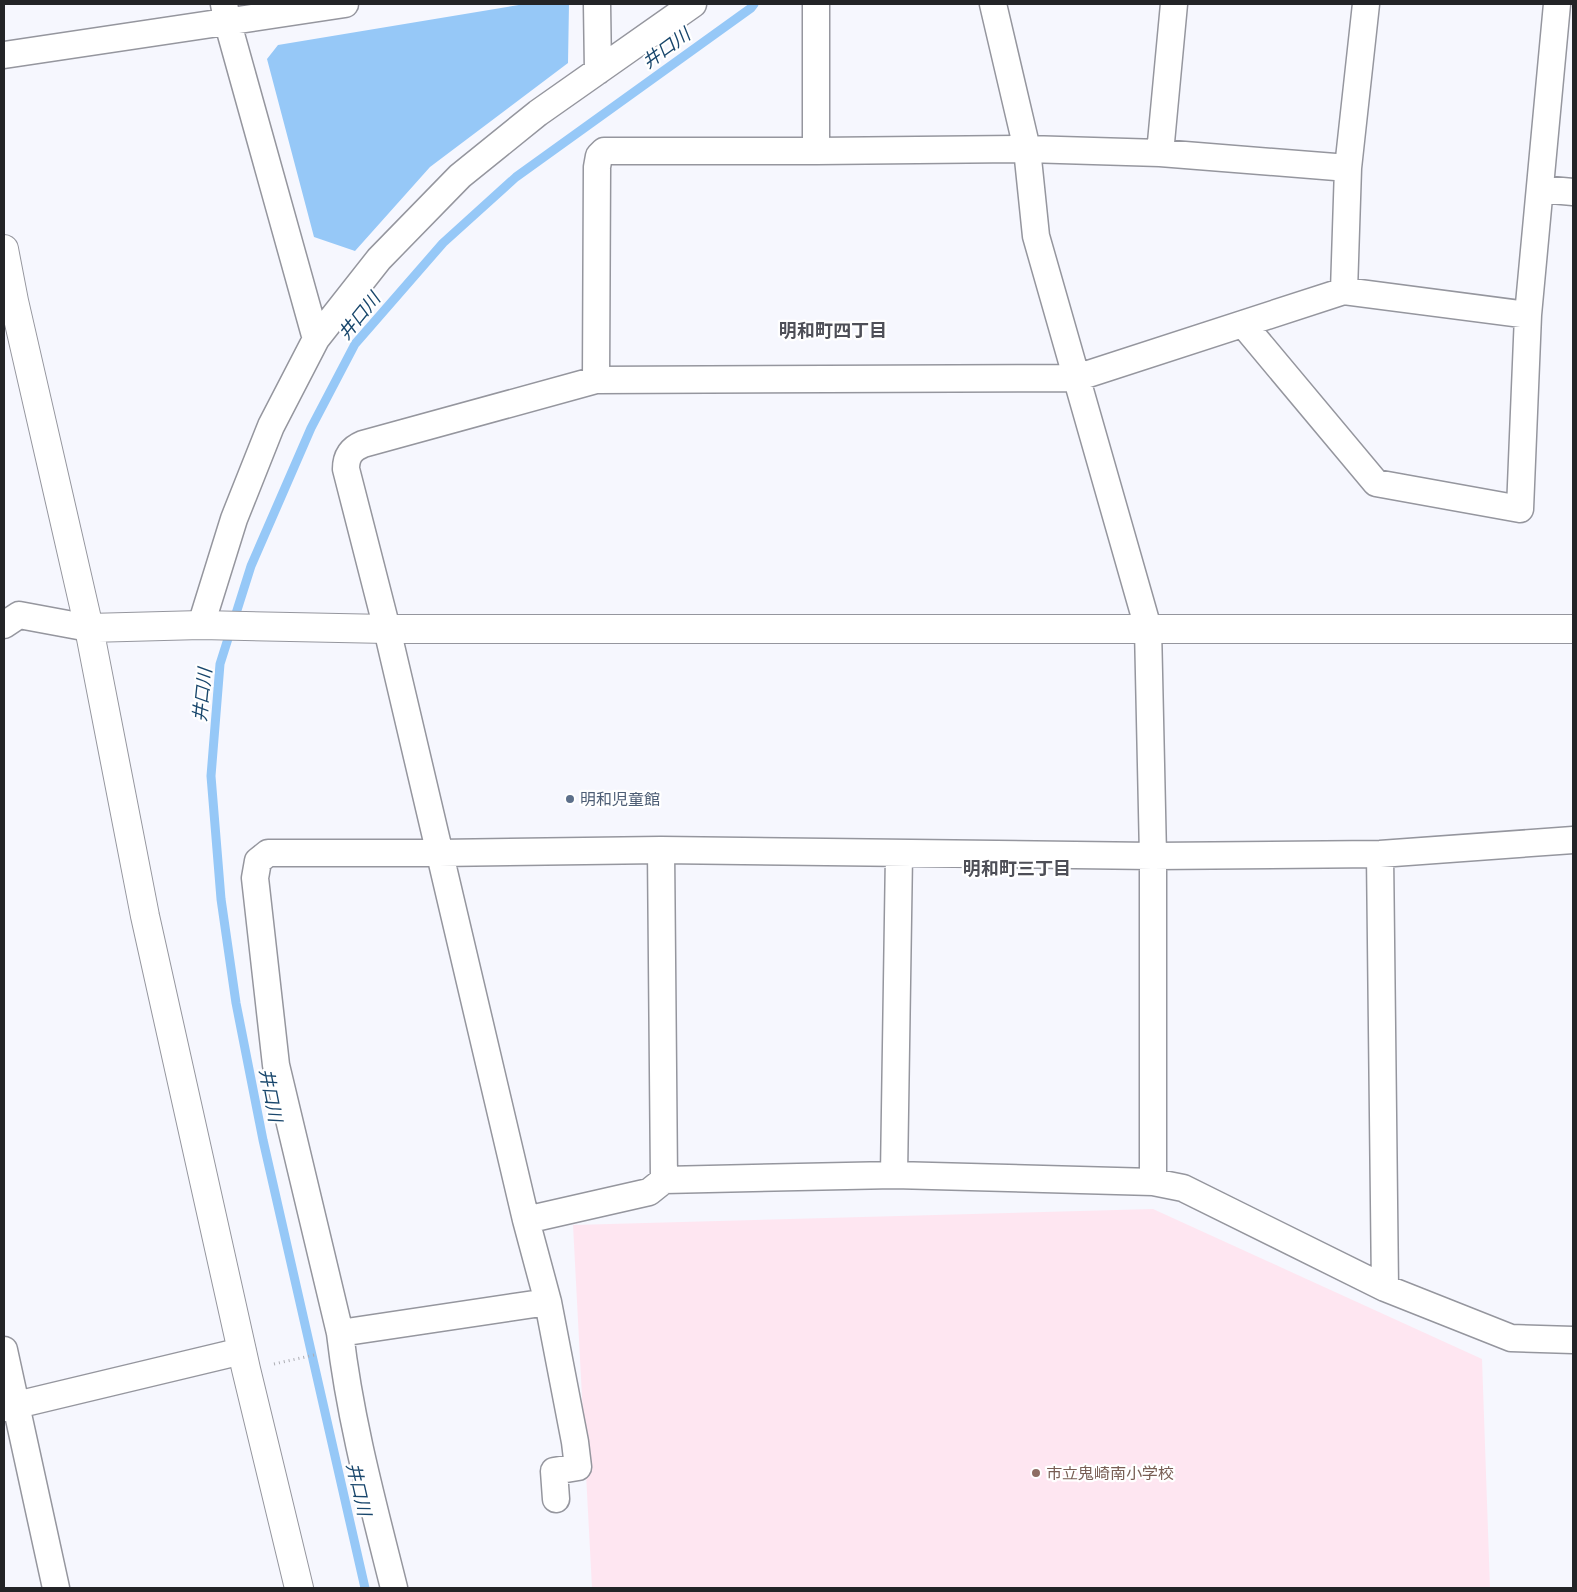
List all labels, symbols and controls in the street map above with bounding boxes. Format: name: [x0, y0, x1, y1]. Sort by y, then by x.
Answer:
water label: 井口川: [637, 22, 696, 73]
water label: 井口川: [333, 286, 386, 344]
district label: 明和町四丁目: [779, 319, 887, 342]
water label: 井口川: [188, 665, 216, 723]
place label: 明和児童館: [580, 789, 660, 809]
marker: 明和児童館: [564, 793, 576, 805]
district label: 明和町三丁目: [963, 857, 1071, 880]
water label: 井口川: [255, 1066, 288, 1126]
water label: 井口川: [342, 1460, 377, 1520]
place label: 市立鬼崎南小学校: [1046, 1463, 1174, 1483]
marker: 市立鬼崎南小学校: [1030, 1467, 1042, 1479]

